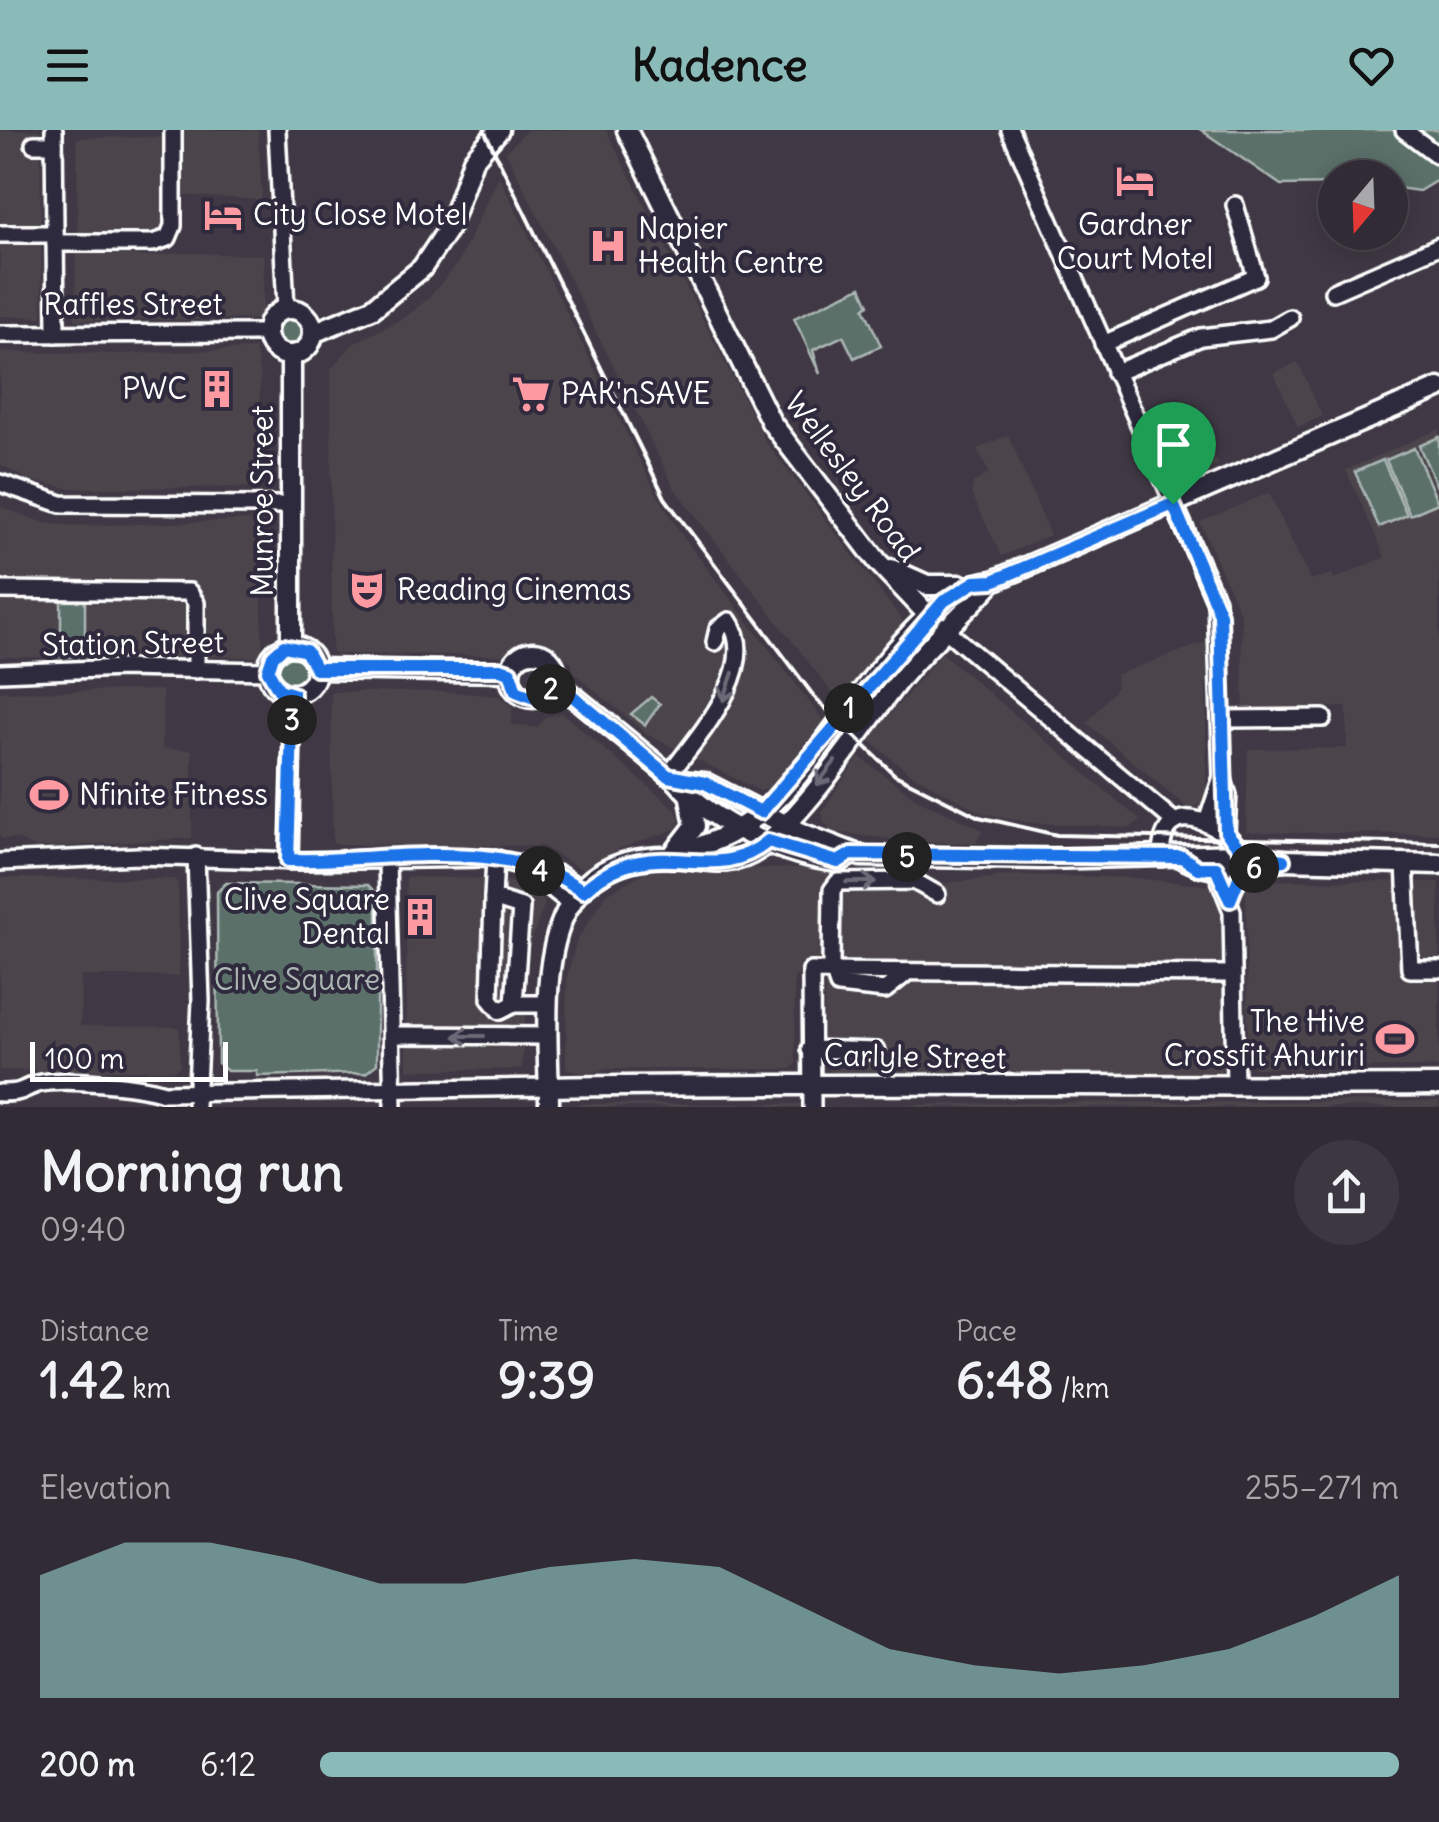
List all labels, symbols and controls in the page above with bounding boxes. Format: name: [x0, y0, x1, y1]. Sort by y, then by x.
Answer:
text: Kadence: [632, 37, 807, 93]
icon: menu: [40, 38, 95, 93]
icon: heart: [1344, 38, 1399, 93]
hotel icon: Gardner Court Motel: [1114, 160, 1156, 202]
north arrow: [1318, 160, 1408, 250]
map controls: [1318, 160, 1408, 250]
hotel icon: City Close Motel: [202, 194, 244, 236]
place label: City Close Motel: [253, 195, 467, 233]
place label: Gardner Court Motel: [1057, 205, 1213, 277]
place label: Napier Health Centre: [638, 209, 824, 281]
hospital icon: Napier Health Centre: [587, 225, 629, 267]
street label: Raffles Street: [43, 285, 223, 323]
building icon: PWC: [196, 368, 238, 410]
place label: PWC: [122, 369, 187, 407]
supermarket icon: PAK'nSAVE: [510, 373, 552, 415]
place label: PAK'nSAVE: [561, 374, 710, 412]
street label: Wellesley Road: [777, 384, 929, 569]
pin: [1131, 402, 1216, 505]
street label: Munroe Street: [243, 405, 281, 597]
icon: arrive: [1146, 417, 1201, 472]
theatre icon: Reading Cinemas: [346, 569, 388, 611]
place label: Reading Cinemas: [397, 570, 631, 608]
street label: Station Street: [42, 622, 224, 664]
pin: 2: [526, 664, 576, 714]
text: 2: [543, 671, 559, 707]
one-way arrow: [717, 671, 735, 703]
pin: 1: [824, 683, 874, 733]
text: 1: [843, 690, 855, 726]
pin: 3: [267, 695, 317, 745]
text: 3: [284, 702, 300, 738]
one-way arrow: [816, 759, 837, 786]
sports icon: Nfinite Fitness: [28, 774, 70, 816]
place label: Nfinite Fitness: [79, 775, 268, 813]
pin: 5: [882, 832, 932, 882]
text: 5: [899, 839, 915, 875]
pin: 6: [1229, 843, 1279, 893]
pin: 4: [515, 846, 565, 896]
text: 6: [1246, 850, 1262, 886]
text: 4: [532, 853, 548, 889]
one-way arrow: [844, 872, 877, 892]
place label: Clive Square Dental: [224, 880, 390, 952]
building icon: Clive Square Dental: [399, 896, 441, 938]
park label: Clive Square: [214, 960, 380, 998]
place label: The Hive Crossfit Ahuriri: [1164, 1002, 1365, 1074]
sports icon: The Hive Crossfit Ahuriri: [1374, 1018, 1416, 1060]
one-way arrow: [454, 1026, 486, 1046]
street label: Carlyle Street: [823, 1035, 1007, 1077]
scale bar: [30, 1037, 228, 1081]
text: 100 m: [45, 1041, 124, 1077]
text: Morning run: [40, 1137, 344, 1206]
button: share: [1294, 1140, 1399, 1245]
text: 09:40: [40, 1209, 126, 1250]
text: Distance: [40, 1313, 149, 1349]
text: Time: [498, 1313, 559, 1349]
text: Pace: [956, 1313, 1017, 1349]
text: 1.42: [40, 1349, 126, 1412]
text: 9:39: [498, 1349, 595, 1412]
text: 6:48: [956, 1349, 1054, 1412]
text: km: [126, 1370, 171, 1406]
text: /km: [1054, 1370, 1110, 1406]
text: Elevation: [40, 1467, 171, 1508]
text: 255–271 m: [1245, 1467, 1399, 1508]
text: 200 m: [40, 1744, 135, 1785]
text: 6:12: [200, 1744, 256, 1785]

